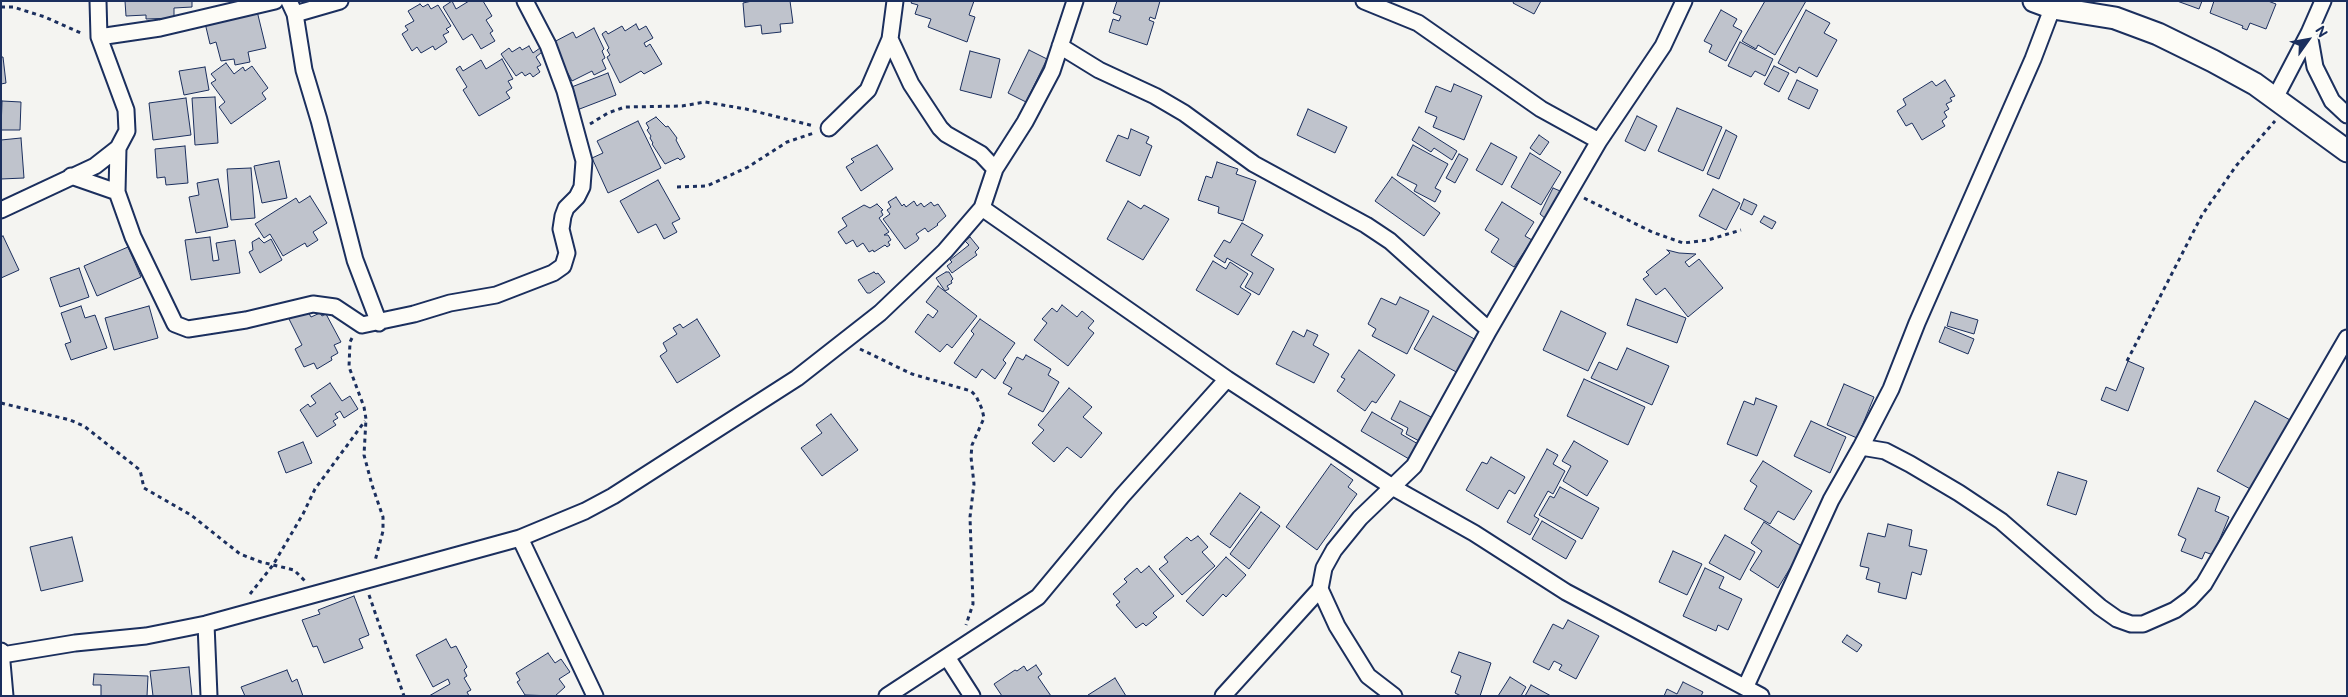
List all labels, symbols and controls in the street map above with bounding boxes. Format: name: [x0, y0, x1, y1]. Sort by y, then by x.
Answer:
north arrow: [2283, 15, 2333, 65]
text: N: [2311, 23, 2331, 41]

